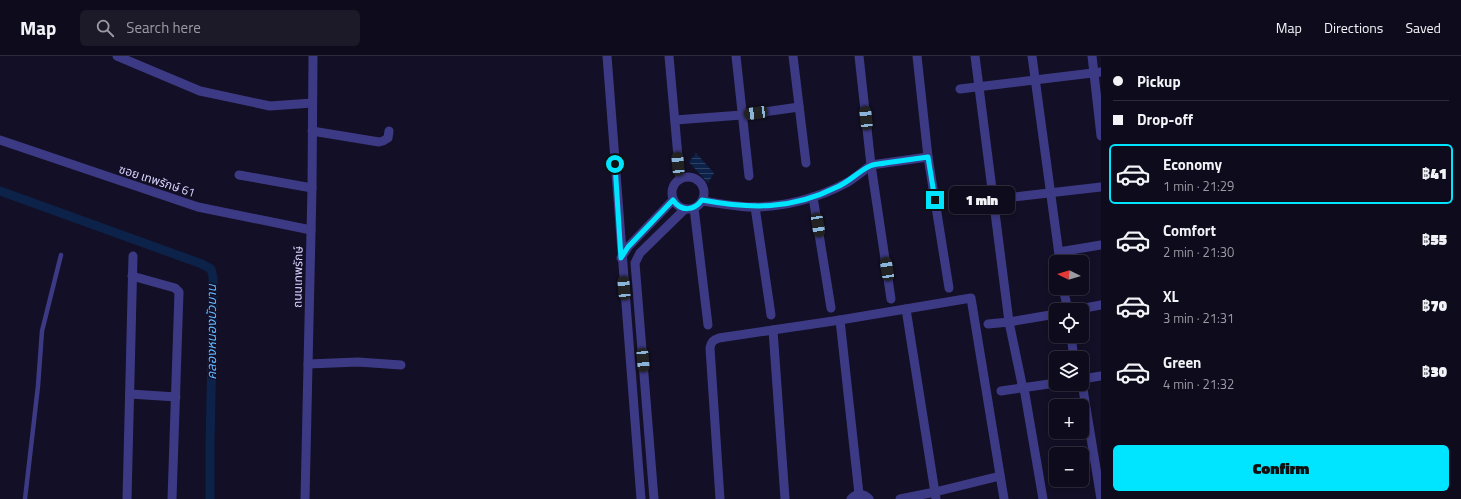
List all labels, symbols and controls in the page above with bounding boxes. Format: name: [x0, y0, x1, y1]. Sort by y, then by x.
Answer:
search box: [80, 10, 360, 46]
text: Map: [20, 13, 56, 42]
text: Search here: [126, 16, 201, 39]
icon: search: [94, 17, 116, 39]
text: Map: [1276, 17, 1302, 38]
text: Directions: [1324, 17, 1383, 38]
text: Saved: [1405, 17, 1441, 38]
text: Pickup: [1137, 70, 1181, 93]
car: [743, 105, 769, 121]
car: [859, 105, 873, 131]
text: Drop-off: [1137, 108, 1193, 131]
car: [671, 152, 685, 176]
text: Economy: [1163, 153, 1222, 176]
route start: [606, 155, 624, 173]
icon: car: [1115, 156, 1151, 192]
street label: ซอย เทพรักษ์ 61: [116, 159, 198, 202]
text: ฿41: [1422, 162, 1447, 185]
text: 1 min · 21:29: [1163, 176, 1234, 196]
callout: 1 min: [949, 186, 1015, 214]
text: 1 min: [966, 190, 998, 210]
route end: [926, 191, 944, 209]
car: [810, 212, 826, 238]
text: Comfort: [1163, 219, 1216, 242]
icon: car: [1115, 222, 1151, 258]
text: ฿55: [1422, 228, 1447, 251]
text: 2 min · 21:30: [1163, 242, 1234, 262]
street label: ถนนเทพรักษ์: [287, 246, 308, 308]
north arrow: [1049, 255, 1089, 295]
map controls: [1049, 255, 1089, 487]
car: [879, 256, 895, 282]
car: [617, 276, 631, 300]
water label: คลองหนองบัวบาน: [201, 283, 221, 380]
text: XL: [1163, 285, 1179, 308]
icon: car: [1115, 288, 1151, 324]
text: ฿70: [1422, 294, 1447, 317]
button: locate: [1049, 303, 1089, 343]
text: 3 min · 21:31: [1163, 308, 1234, 328]
car: [636, 348, 650, 372]
button: layers: [1049, 351, 1089, 391]
text: Green: [1163, 351, 1201, 374]
icon: car: [1115, 354, 1151, 390]
text: ฿30: [1422, 360, 1447, 383]
text: 4 min · 21:32: [1163, 374, 1234, 394]
button: +: [1049, 399, 1089, 439]
button: Confirm: [1113, 445, 1449, 491]
button: −: [1049, 447, 1089, 487]

